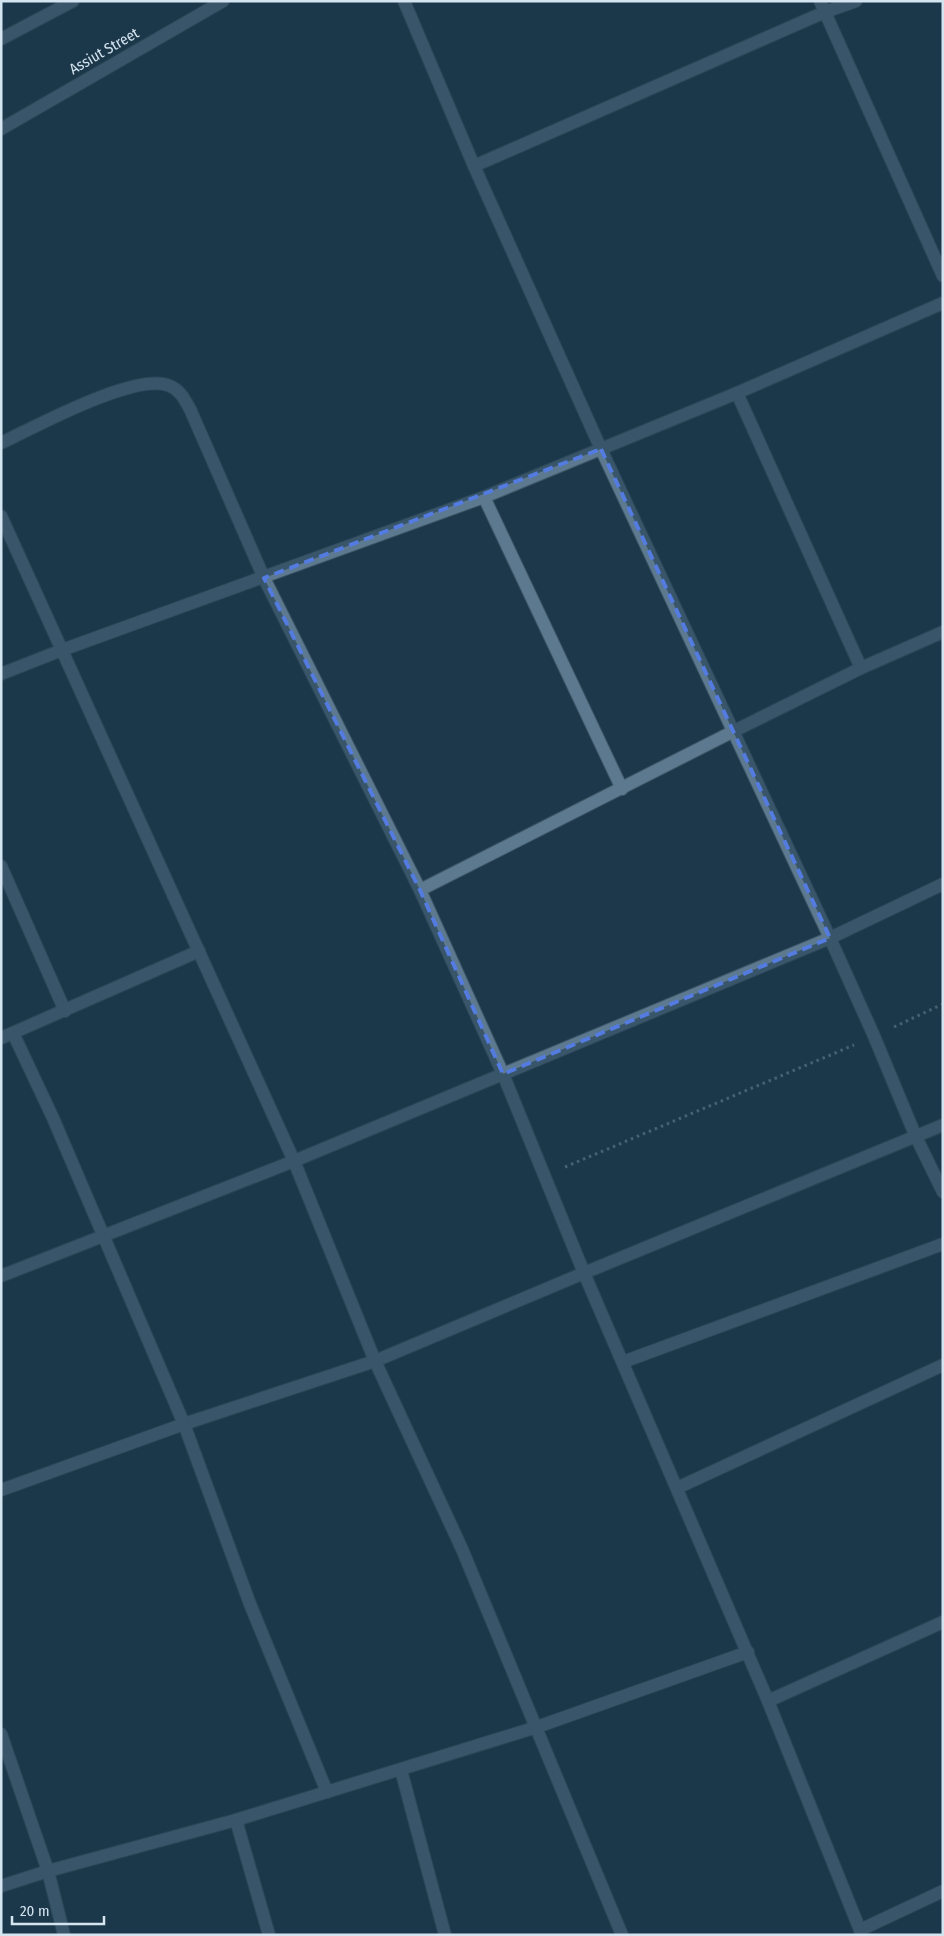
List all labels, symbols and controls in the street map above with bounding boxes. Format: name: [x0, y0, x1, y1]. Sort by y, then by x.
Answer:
street label: Assiut Street: [66, 24, 142, 78]
scale bar: [12, 1894, 105, 1926]
text: 20 m: [20, 1902, 50, 1920]

